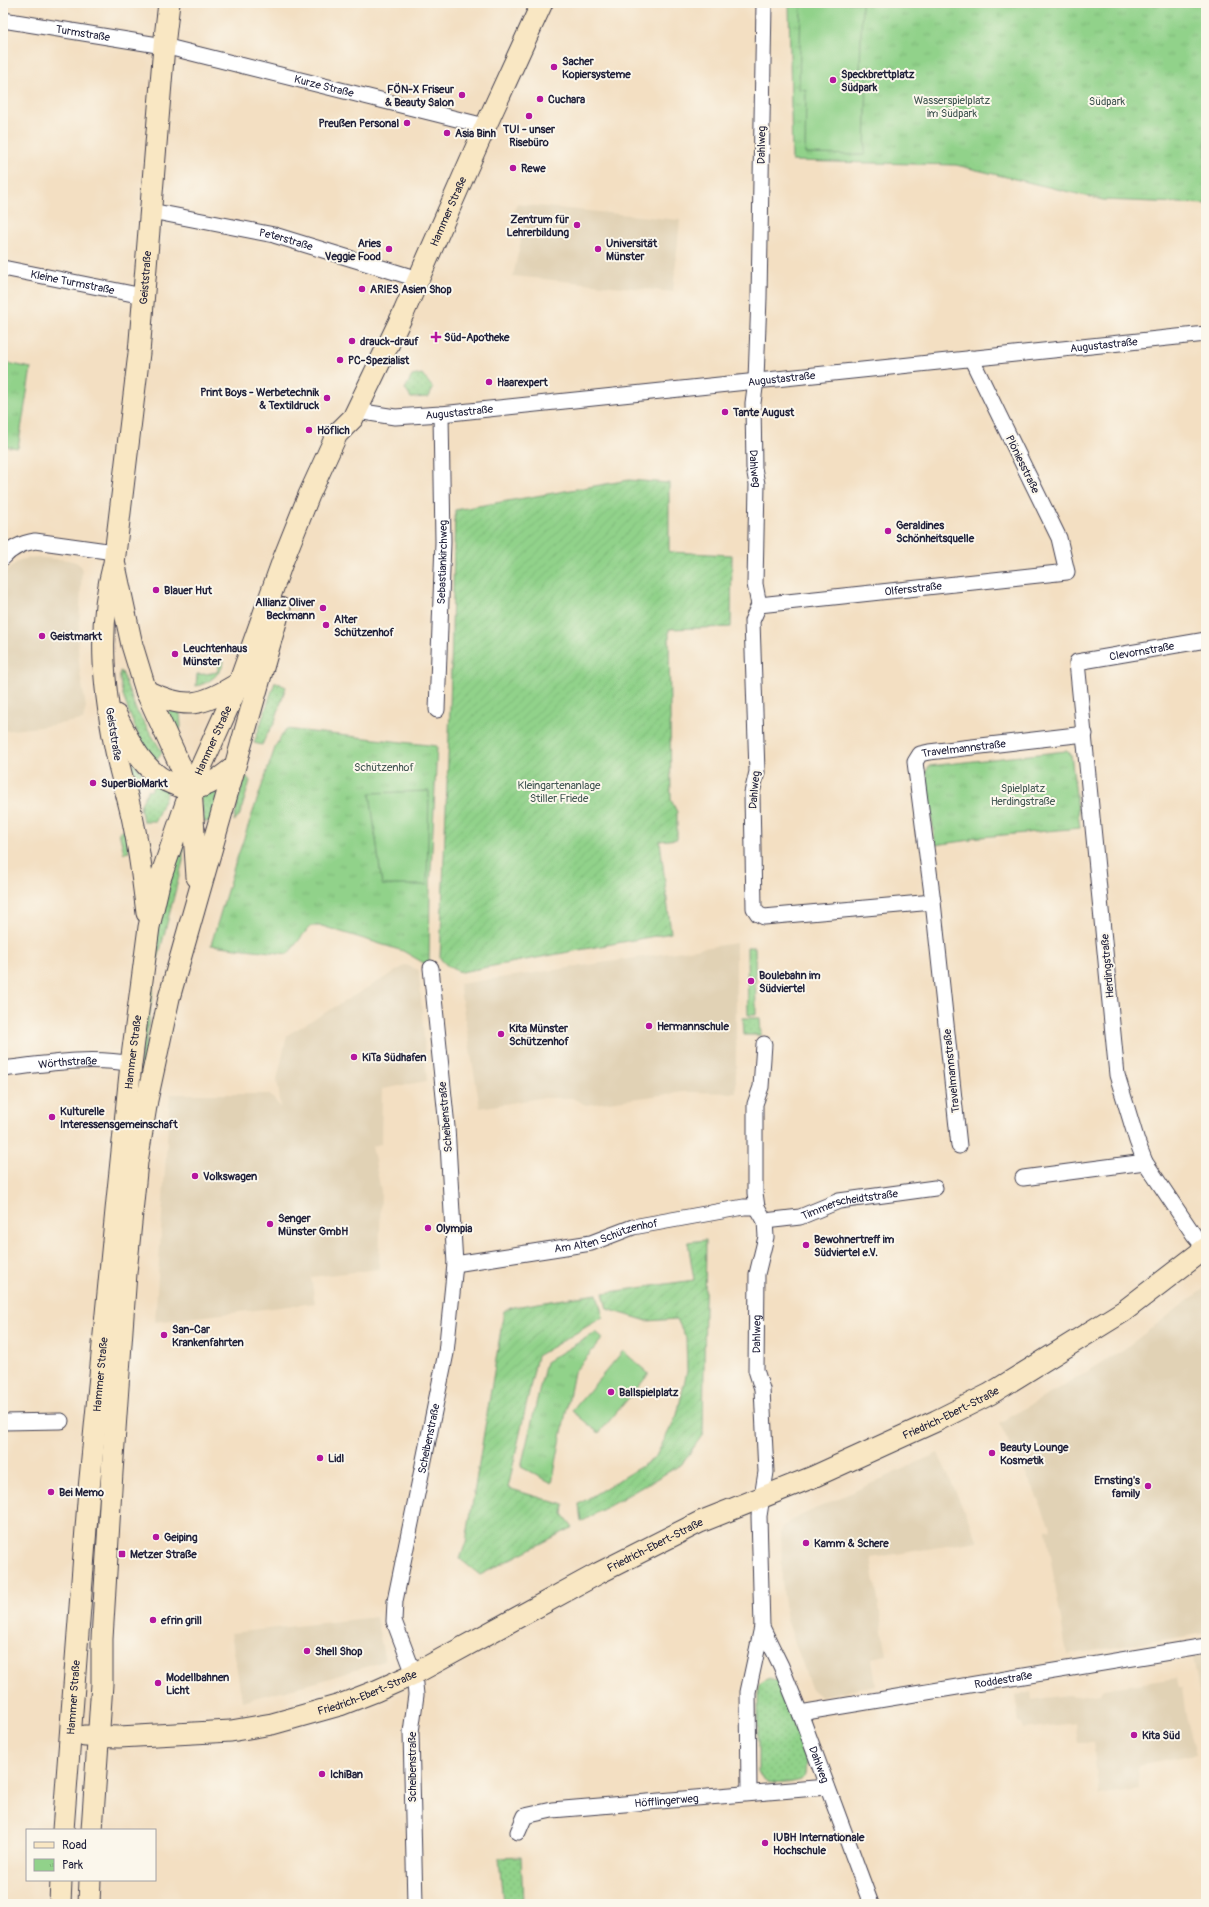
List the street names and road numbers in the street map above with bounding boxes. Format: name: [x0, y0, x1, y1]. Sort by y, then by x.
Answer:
street label: Turmstraße: [55, 23, 112, 44]
street label: Kurze Straße: [293, 73, 356, 100]
street label: Dahlweg: [755, 125, 768, 164]
street label: Hammer Straße: [428, 174, 470, 248]
street label: Peterstraße: [258, 226, 315, 254]
street label: Geiststraße: [137, 250, 154, 305]
street label: Kleine Turmstraße: [29, 268, 116, 297]
street label: Augustastraße: [1070, 335, 1139, 355]
street label: Augustastraße: [747, 369, 817, 389]
street label: Augustastraße: [425, 403, 494, 422]
street label: Plöniesstraße: [1003, 433, 1042, 496]
street label: Dahlweg: [747, 449, 763, 488]
street label: Sebastiankirchweg: [435, 519, 450, 605]
street label: Olfersstraße: [884, 579, 943, 599]
street label: Clevornstraße: [1108, 639, 1176, 663]
street label: Hammer Straße: [192, 703, 235, 777]
street label: Geiststraße: [103, 706, 124, 762]
street label: Travelmannstraße: [920, 737, 1007, 760]
street label: Dahlweg: [746, 770, 763, 810]
street label: Herdingstraße: [1098, 933, 1117, 999]
street label: Hammer Straße: [122, 1014, 144, 1090]
street label: Travelmannstraße: [941, 1028, 962, 1114]
street label: Wörthstraße: [38, 1055, 98, 1072]
street label: Scheibenstraße: [436, 1080, 455, 1153]
street label: Timmerscheidtstraße: [800, 1187, 899, 1223]
street label: Am Alten Schützenhof: [553, 1217, 659, 1256]
street label: Dahlweg: [750, 1314, 764, 1353]
street label: Hammer Straße: [91, 1336, 111, 1412]
street label: Friedrich-Ebert-Straße: [901, 1384, 1002, 1442]
street label: Scheibenstraße: [415, 1402, 443, 1475]
street label: Friedrich-Ebert-Straße: [605, 1515, 706, 1575]
street label: Hammer Straße: [64, 1659, 83, 1735]
street label: Friedrich-Ebert-Straße: [316, 1667, 419, 1718]
street label: Roddestraße: [973, 1669, 1034, 1691]
street label: Scheibenstraße: [406, 1731, 419, 1802]
street label: Dahlweg: [806, 1744, 832, 1785]
street label: Höfflingerweg: [634, 1792, 700, 1810]

